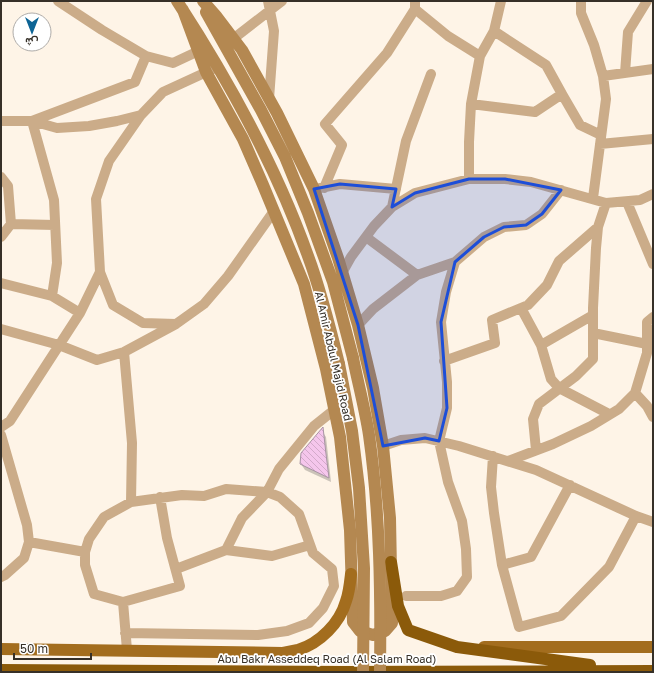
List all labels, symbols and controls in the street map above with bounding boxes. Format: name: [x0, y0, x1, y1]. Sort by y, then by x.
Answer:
north arrow: [12, 12, 52, 52]
text: ش: [25, 35, 39, 49]
street label: Al Amir Abdul Majid Road: [313, 290, 355, 422]
scale bar: [14, 635, 91, 661]
text: 50 m: [20, 641, 48, 656]
street label: Abu Bakr Asseddeq Road (Al Salam Road): [217, 652, 437, 665]

